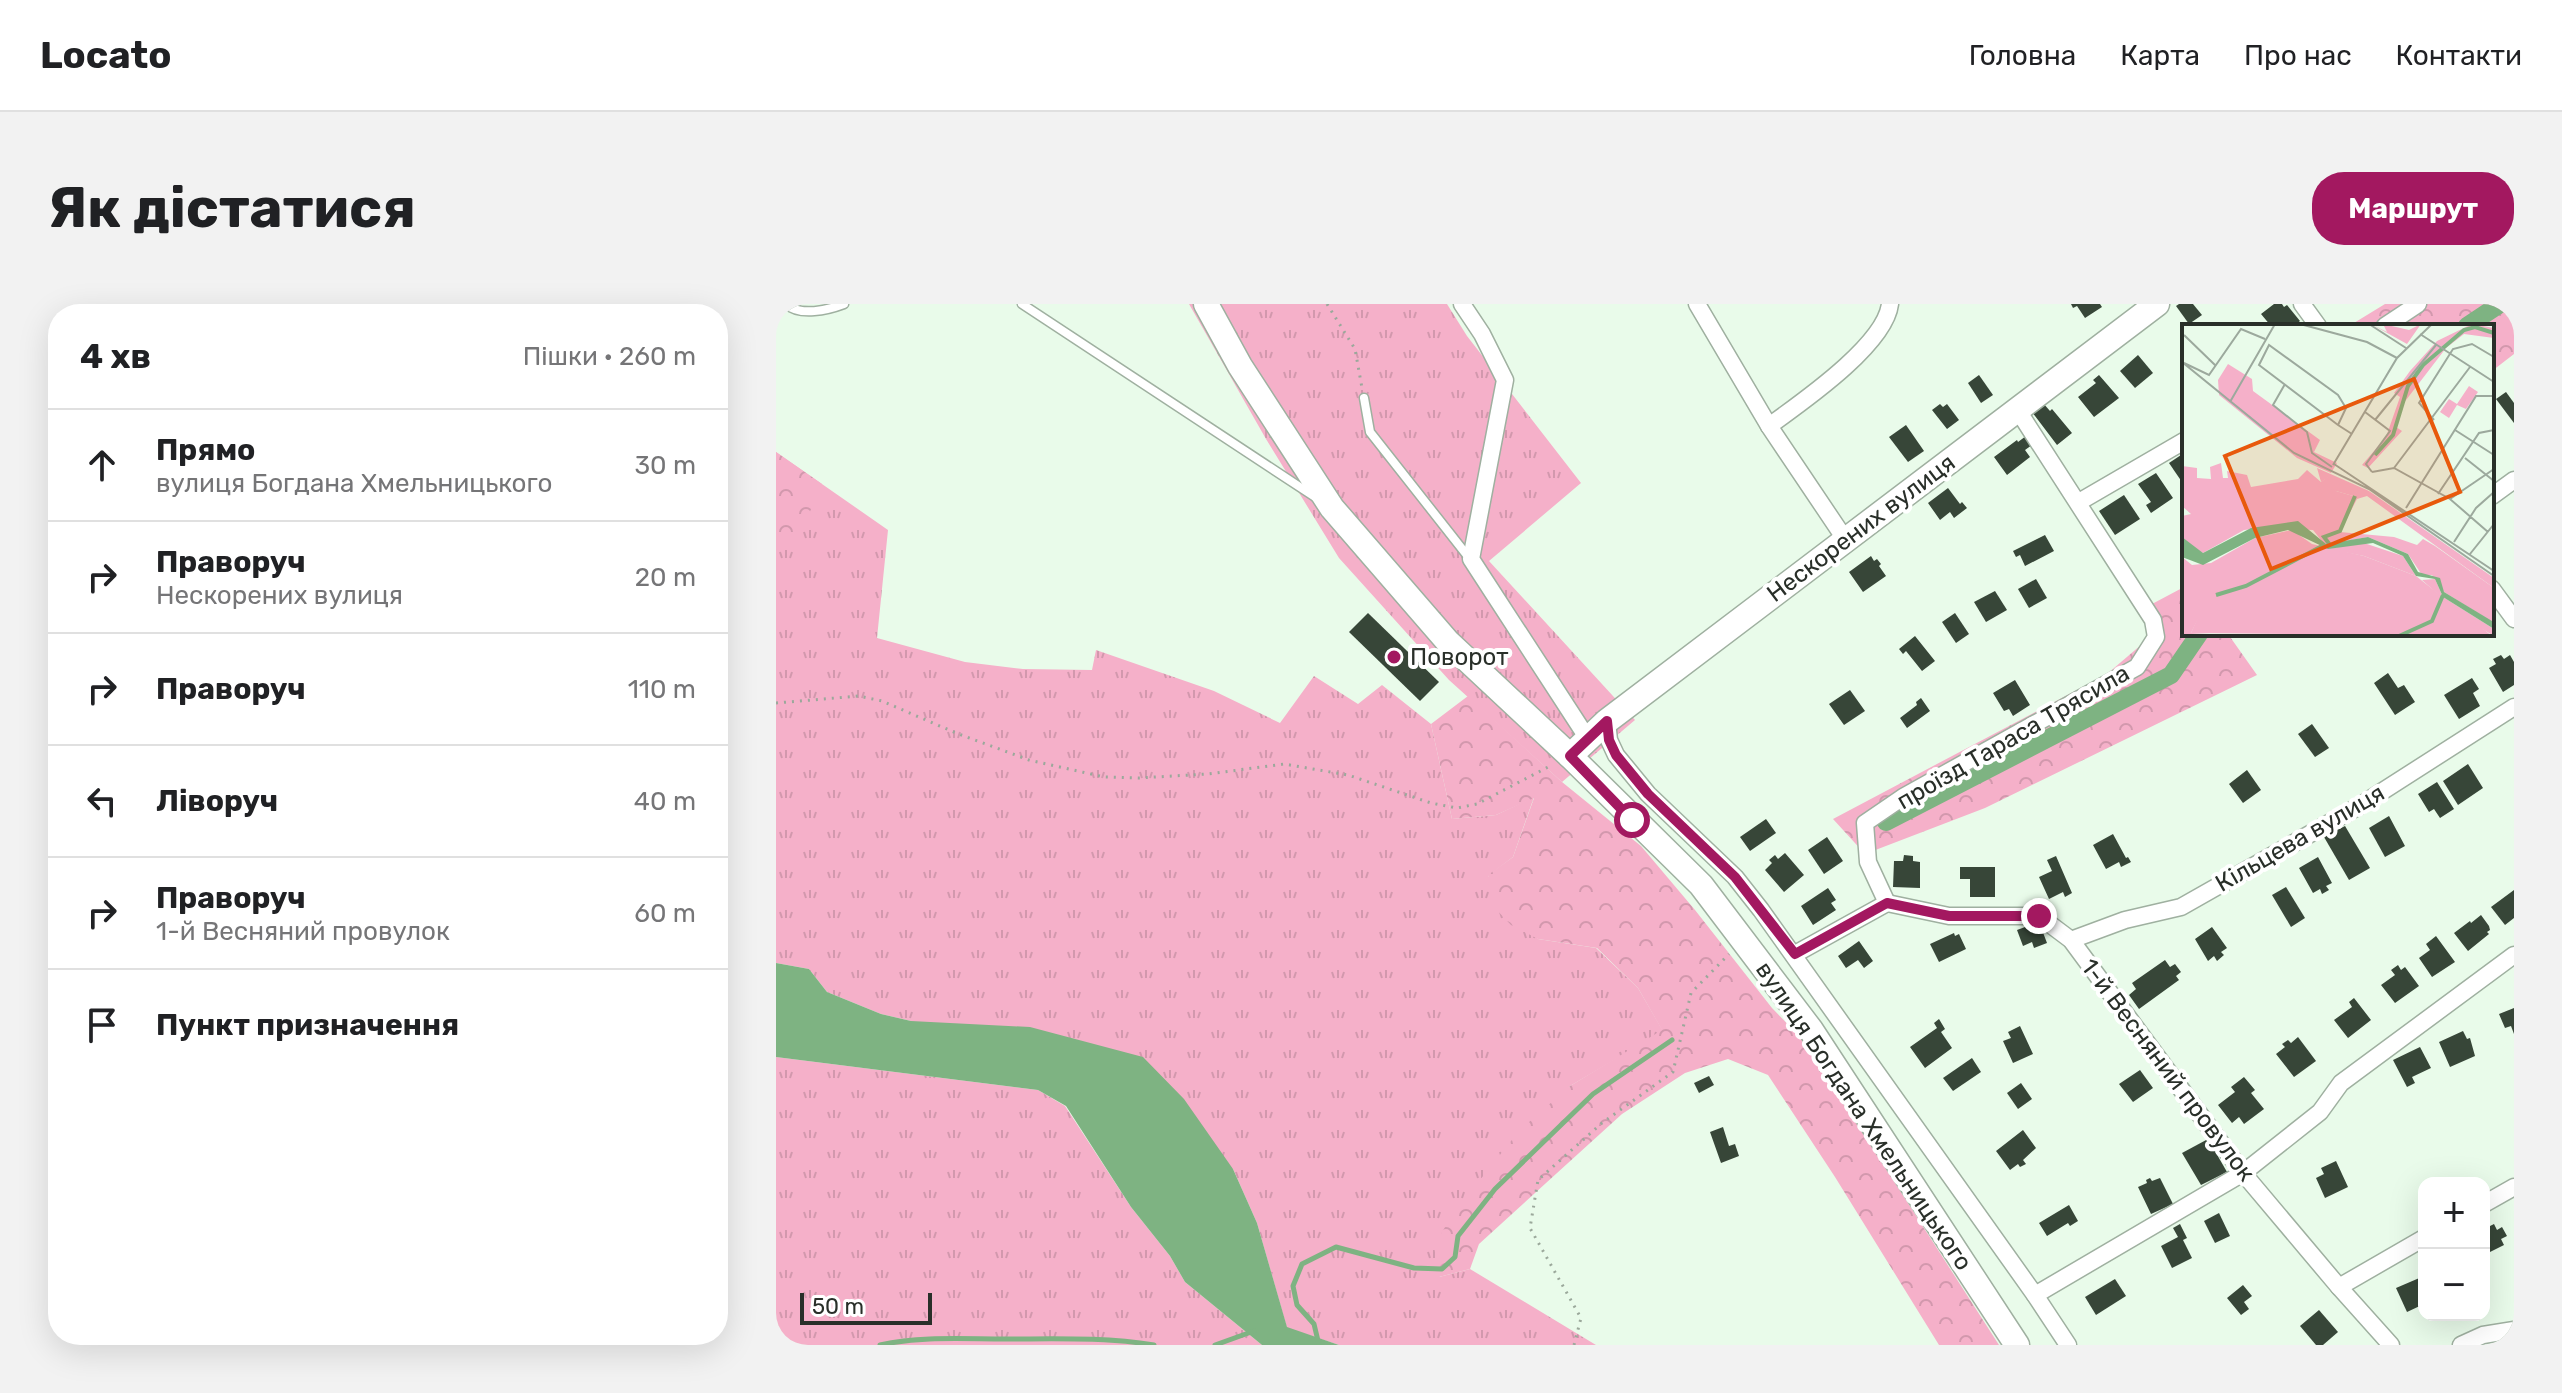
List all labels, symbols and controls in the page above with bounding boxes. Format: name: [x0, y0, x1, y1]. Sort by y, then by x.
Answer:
text: Locato: [40, 32, 171, 78]
text: Головна: [1969, 39, 2076, 72]
text: Карта: [2120, 39, 2200, 72]
text: Про нас: [2244, 39, 2352, 72]
text: Контакти: [2396, 39, 2522, 72]
button: Маршрут: [2312, 172, 2514, 245]
text: Як дістатися: [48, 175, 416, 241]
inset map: [2182, 324, 2494, 636]
text: 4 хв: [80, 336, 151, 377]
text: Пішки · 260 m: [523, 341, 696, 372]
text: Прямо: [156, 432, 255, 468]
icon: ahead: [80, 443, 124, 487]
street label: Нескорених вулиця: [1762, 448, 1960, 608]
text: 30 m: [634, 450, 696, 481]
text: вулиця Богдана Хмельницького: [156, 468, 552, 499]
text: Праворуч: [156, 544, 306, 580]
icon: right: [80, 555, 124, 599]
text: 20 m: [635, 562, 696, 593]
text: Нескорених вулиця: [156, 580, 403, 611]
place label: Поворот: [1410, 643, 1509, 671]
marker: Поворот: [1385, 648, 1403, 666]
street label: проїзд Тараса Трясила: [1892, 659, 2134, 815]
icon: right: [80, 667, 124, 711]
text: Праворуч: [156, 671, 306, 707]
text: 110 m: [628, 674, 696, 705]
street label: Кільцева вулиця: [2211, 778, 2389, 898]
icon: left: [80, 779, 124, 823]
text: Ліворуч: [156, 783, 278, 819]
text: 40 m: [634, 786, 696, 817]
route start: [1614, 802, 1650, 838]
text: Праворуч: [156, 880, 306, 916]
icon: right: [80, 891, 124, 935]
text: 60 m: [634, 898, 696, 929]
route end: [2021, 898, 2057, 934]
text: 1-й Весняний провулок: [156, 916, 450, 947]
street label: 1-й Весняний провулок: [2075, 953, 2261, 1187]
street label: вулиця Богдана Хмельницького: [1750, 957, 1978, 1275]
icon: arrive: [80, 1003, 124, 1047]
text: Пункт призначення: [156, 1007, 459, 1043]
map controls: [2418, 1177, 2490, 1321]
button: +: [2418, 1177, 2490, 1249]
button: −: [2418, 1249, 2490, 1321]
scale bar: [800, 1289, 932, 1325]
text: 50 m: [812, 1293, 864, 1320]

